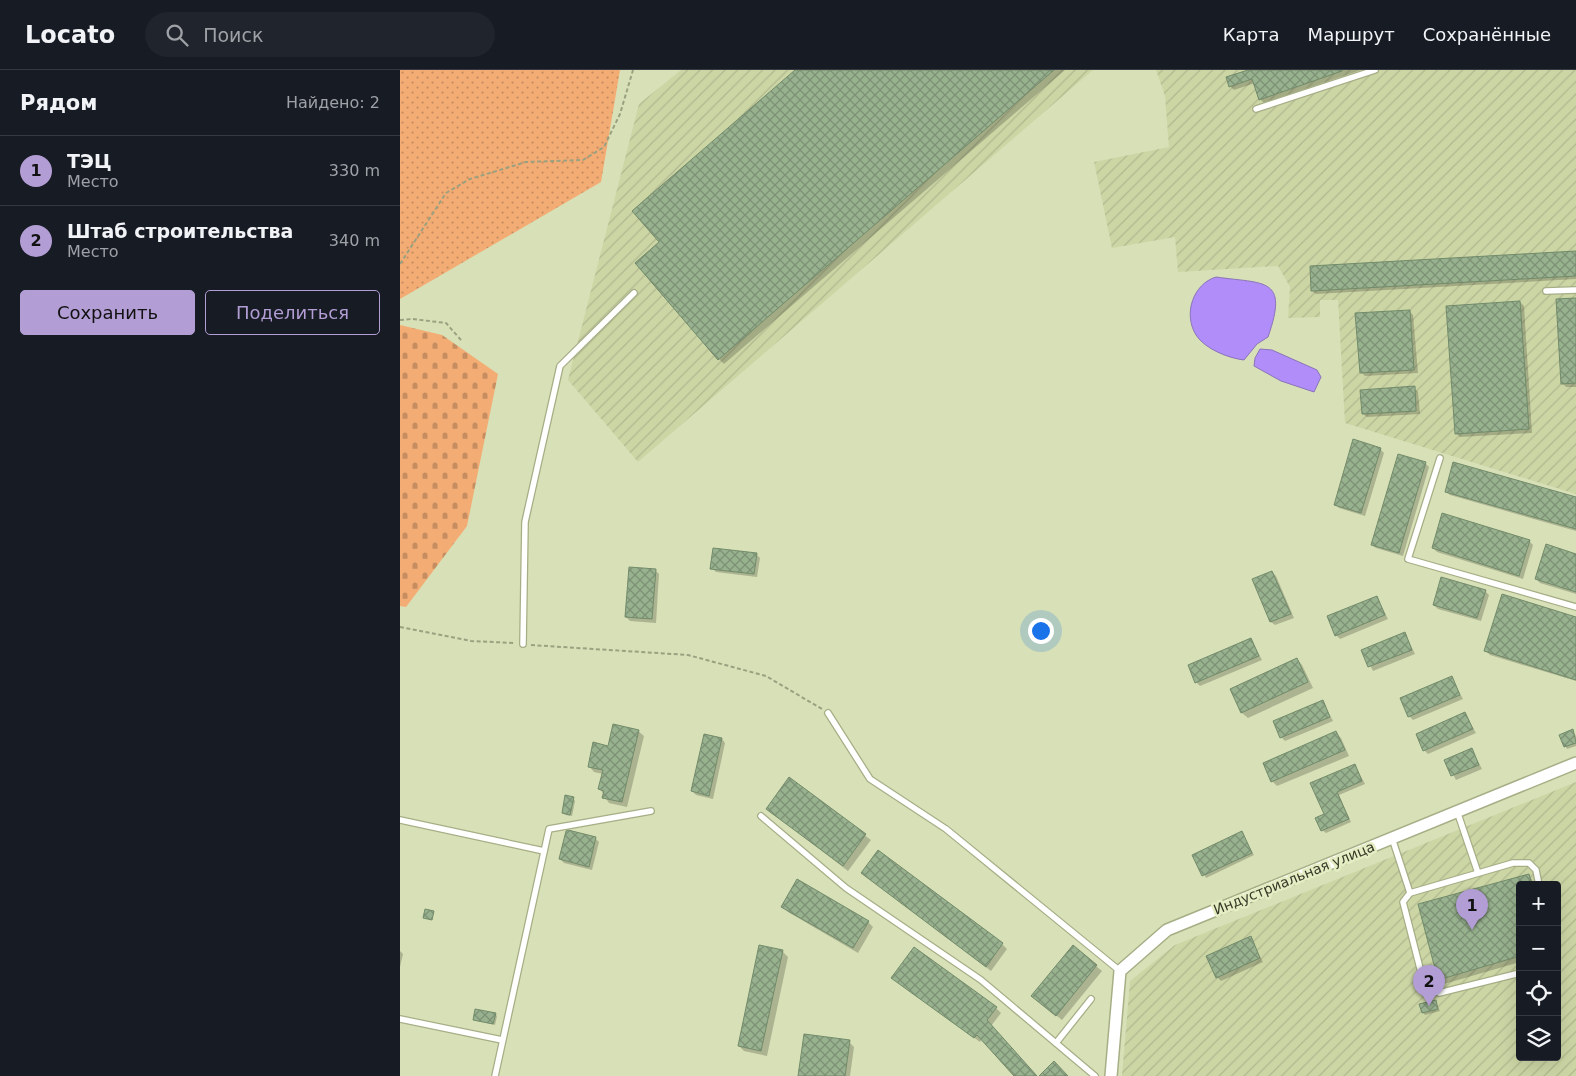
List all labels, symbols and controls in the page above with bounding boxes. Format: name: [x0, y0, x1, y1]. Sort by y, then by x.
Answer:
search box: [145, 12, 495, 57]
text: Locato: [25, 21, 115, 49]
icon: search: [163, 21, 191, 49]
text: Поиск: [203, 24, 263, 46]
text: Карта: [1223, 24, 1280, 45]
text: Маршрут: [1308, 24, 1395, 45]
text: Сохранённые: [1423, 24, 1551, 45]
text: Рядом: [20, 91, 97, 115]
text: Найдено: 2: [286, 93, 380, 112]
text: ТЭЦ: [67, 150, 112, 172]
text: 1: [30, 161, 42, 180]
text: 330 m: [329, 161, 380, 180]
text: Место: [67, 172, 119, 191]
text: Штаб строительства: [67, 220, 293, 242]
text: 2: [30, 231, 42, 250]
text: 340 m: [329, 231, 380, 250]
text: Место: [67, 242, 119, 261]
button: Сохранить: [20, 290, 195, 335]
button: Поделиться: [205, 290, 380, 335]
your location: [1028, 618, 1054, 644]
street label: Индустриальная улица: [1211, 838, 1377, 918]
map controls: [1516, 881, 1561, 1061]
button: +: [1516, 881, 1561, 926]
pin: 1: [1456, 889, 1488, 930]
button: −: [1516, 926, 1561, 971]
pin: 2: [1413, 965, 1445, 1006]
button: locate: [1516, 971, 1561, 1016]
button: layers: [1516, 1016, 1561, 1061]

